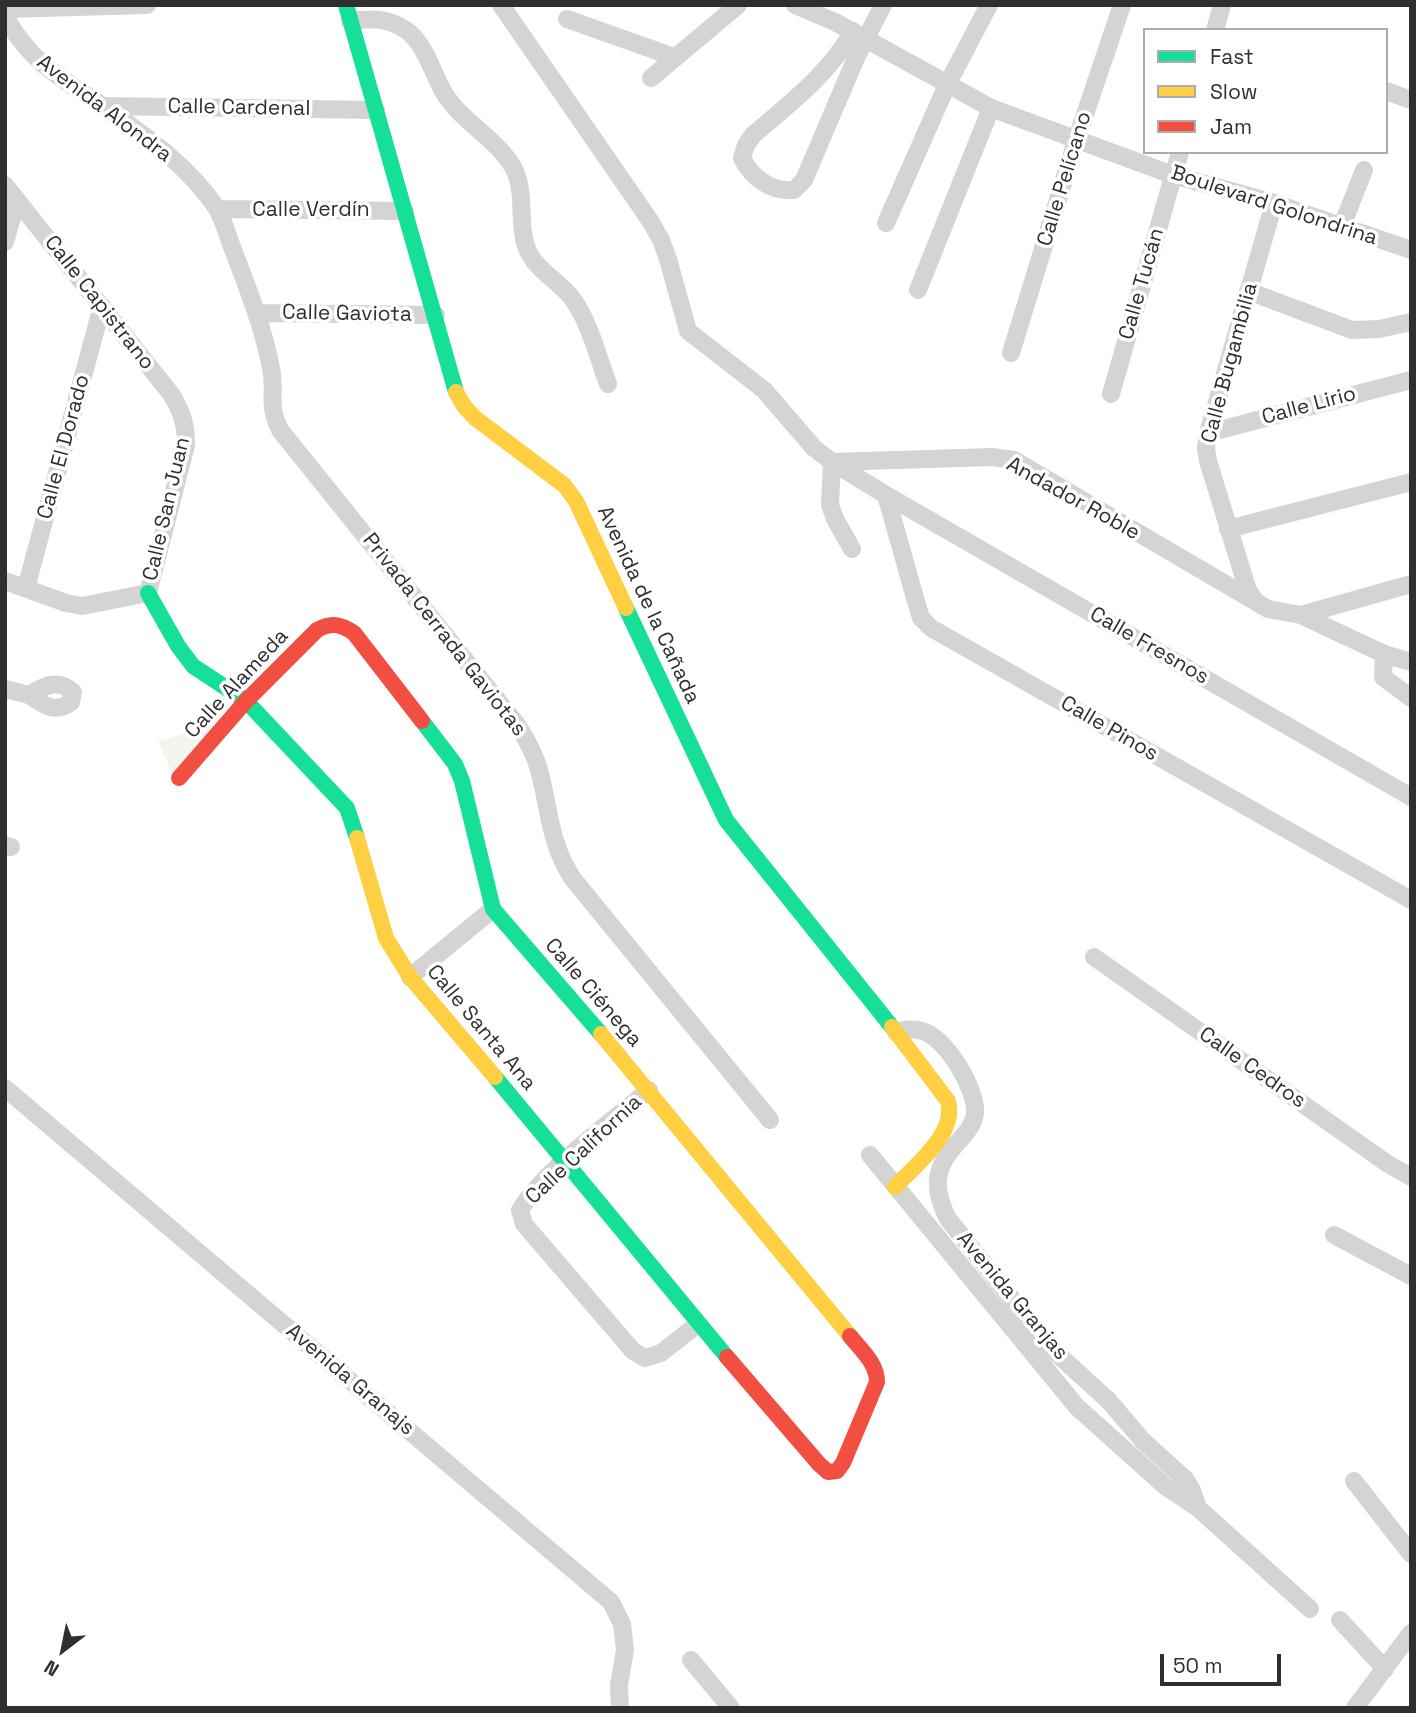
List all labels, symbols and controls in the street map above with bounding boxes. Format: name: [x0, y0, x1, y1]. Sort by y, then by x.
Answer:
legend: [1143, 28, 1388, 154]
text: Fast: [1210, 43, 1254, 70]
street label: Avenida Alondra: [31, 50, 177, 168]
text: Slow: [1210, 78, 1258, 105]
street label: Calle Cardenal: [167, 94, 311, 122]
street label: Calle Pelícano: [1033, 109, 1097, 249]
text: Jam: [1210, 113, 1252, 140]
street label: Boulevard Golondrina: [1168, 161, 1380, 251]
street label: Calle Verdín: [252, 197, 370, 223]
street label: Calle Tucán: [1114, 225, 1170, 343]
street label: Calle Capistrano: [39, 231, 159, 375]
street label: Calle Bugambilia: [1196, 280, 1264, 446]
street label: Calle Gaviota: [282, 300, 412, 328]
street label: Calle El Dorado: [33, 372, 95, 522]
street label: Calle Lirio: [1259, 381, 1359, 431]
street label: Calle San Juan: [138, 435, 196, 583]
street label: Andador Roble: [1002, 452, 1144, 546]
street label: Avenida de la Cañada: [591, 502, 705, 708]
street label: Privada Cerrada Gaviotas: [357, 528, 531, 742]
street label: Calle Fresnos: [1085, 602, 1213, 690]
street label: Calle Alameda: [180, 624, 294, 744]
street label: Calle Pinos: [1056, 691, 1162, 767]
street label: Calle Ciénega: [539, 934, 647, 1052]
street label: Calle Santa Ana: [421, 960, 541, 1096]
street label: Calle Cedros: [1194, 1022, 1310, 1114]
street label: Calle California: [521, 1090, 647, 1210]
street label: Avenida Granjas: [951, 1227, 1073, 1365]
street label: Avenida Granajs: [281, 1319, 419, 1441]
north arrow: [28, 1615, 98, 1685]
scale bar: [1164, 1640, 1285, 1684]
text: 50 m: [1173, 1652, 1223, 1679]
text: N: [40, 1654, 64, 1682]

